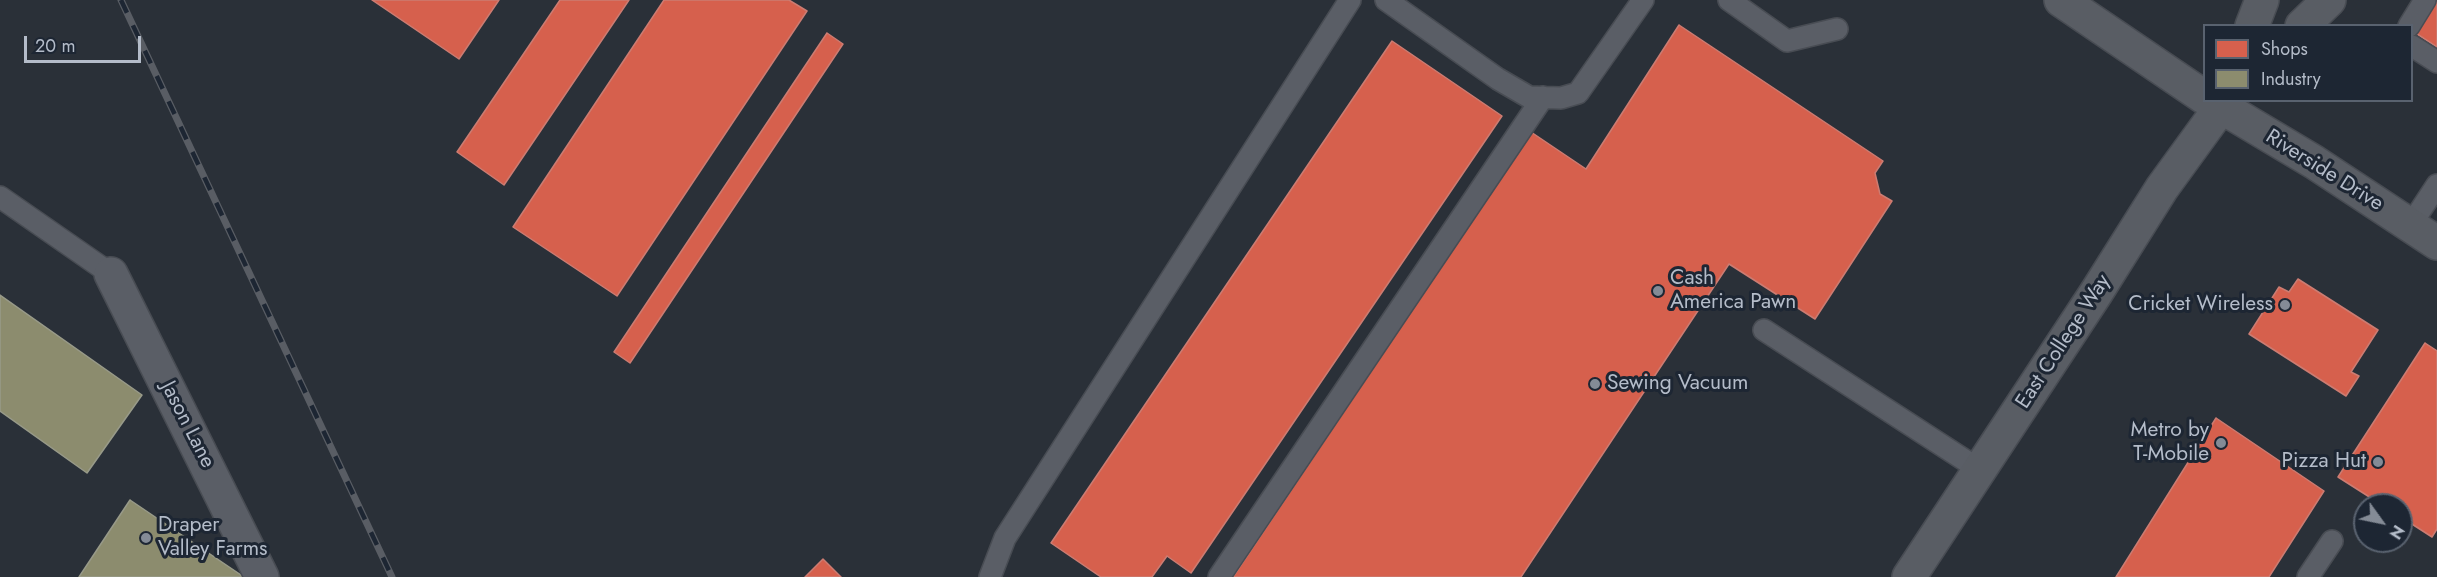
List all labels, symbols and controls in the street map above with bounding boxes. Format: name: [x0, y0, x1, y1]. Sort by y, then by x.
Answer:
scale bar: [27, 24, 144, 62]
legend: [2203, 24, 2413, 102]
text: 20 m: [35, 33, 75, 59]
text: Shops: [2261, 36, 2308, 62]
text: Industry: [2261, 66, 2321, 92]
street label: Riverside Drive: [2261, 125, 2387, 217]
place label: Cash America Pawn: [1670, 266, 1796, 316]
street label: East College Way: [2011, 270, 2117, 414]
marker: Cash America Pawn: [1651, 284, 1665, 298]
place label: Cricket Wireless: [2128, 292, 2273, 318]
marker: Cricket Wireless: [2278, 298, 2292, 312]
place label: Sewing Vacuum: [1607, 371, 1748, 397]
street label: Jason Lane: [154, 377, 220, 473]
marker: Sewing Vacuum: [1588, 377, 1602, 391]
place label: Metro by T-Mobile: [2131, 418, 2209, 468]
marker: Metro by T-Mobile: [2214, 436, 2228, 450]
place label: Pizza Hut: [2282, 449, 2366, 475]
marker: Pizza Hut: [2371, 455, 2385, 469]
north arrow: [2353, 493, 2413, 553]
place label: Draper Valley Farms: [158, 513, 268, 563]
text: N: [2384, 520, 2410, 544]
marker: Draper Valley Farms: [139, 531, 153, 545]

